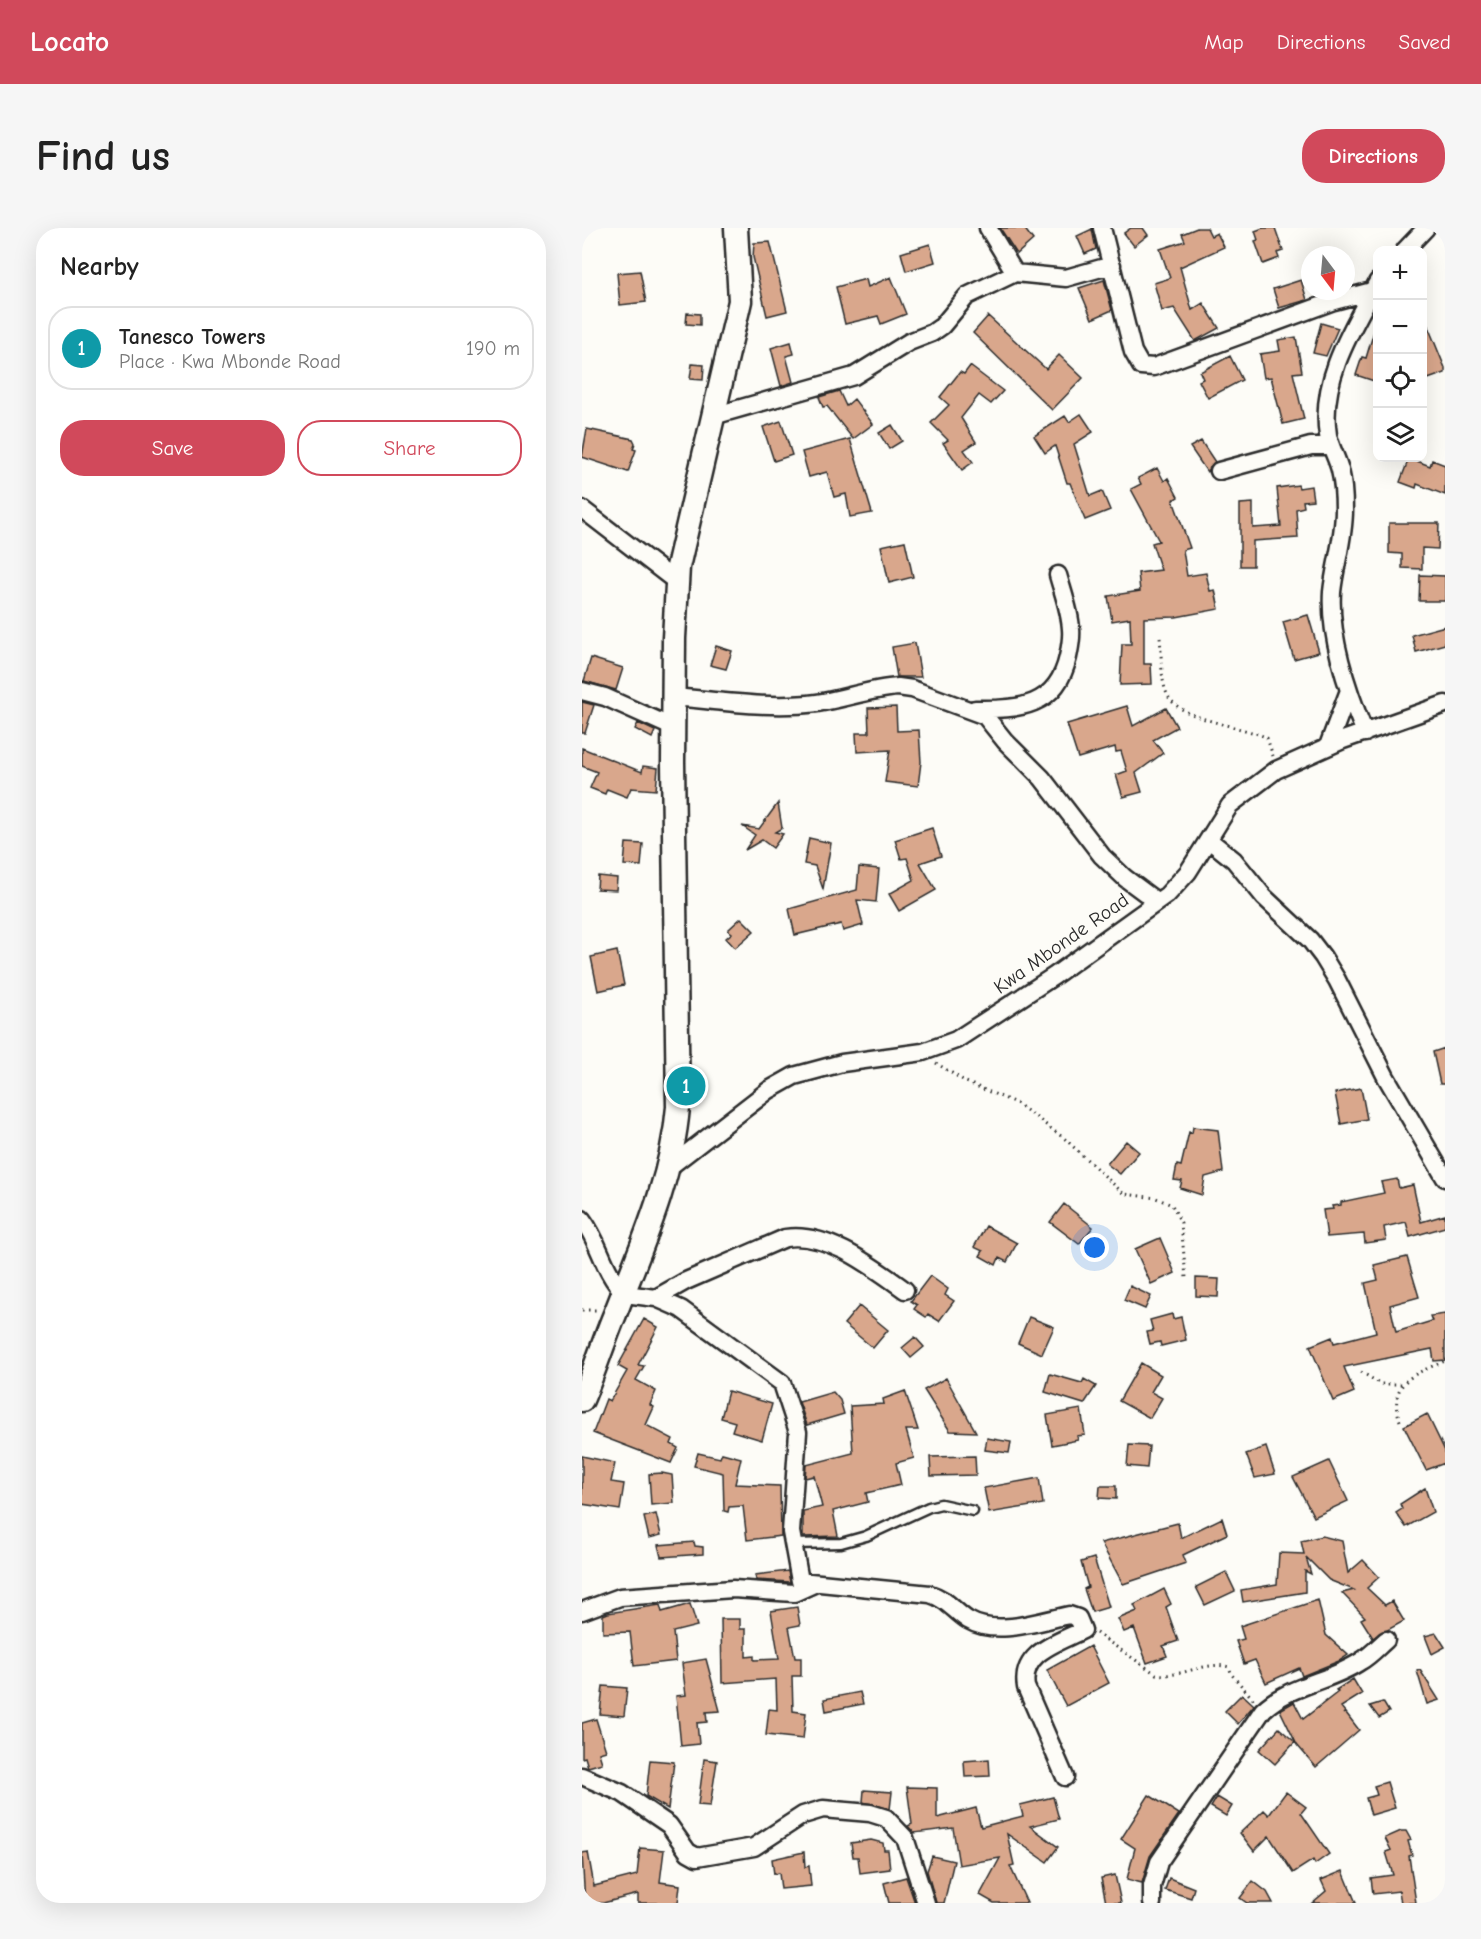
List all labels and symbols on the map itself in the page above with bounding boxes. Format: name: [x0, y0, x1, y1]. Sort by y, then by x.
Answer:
north arrow: [1301, 246, 1355, 300]
street label: Kwa Mbonde Road: [989, 888, 1133, 999]
pin: 1: [666, 1064, 706, 1108]
your location: [1080, 1233, 1109, 1262]

